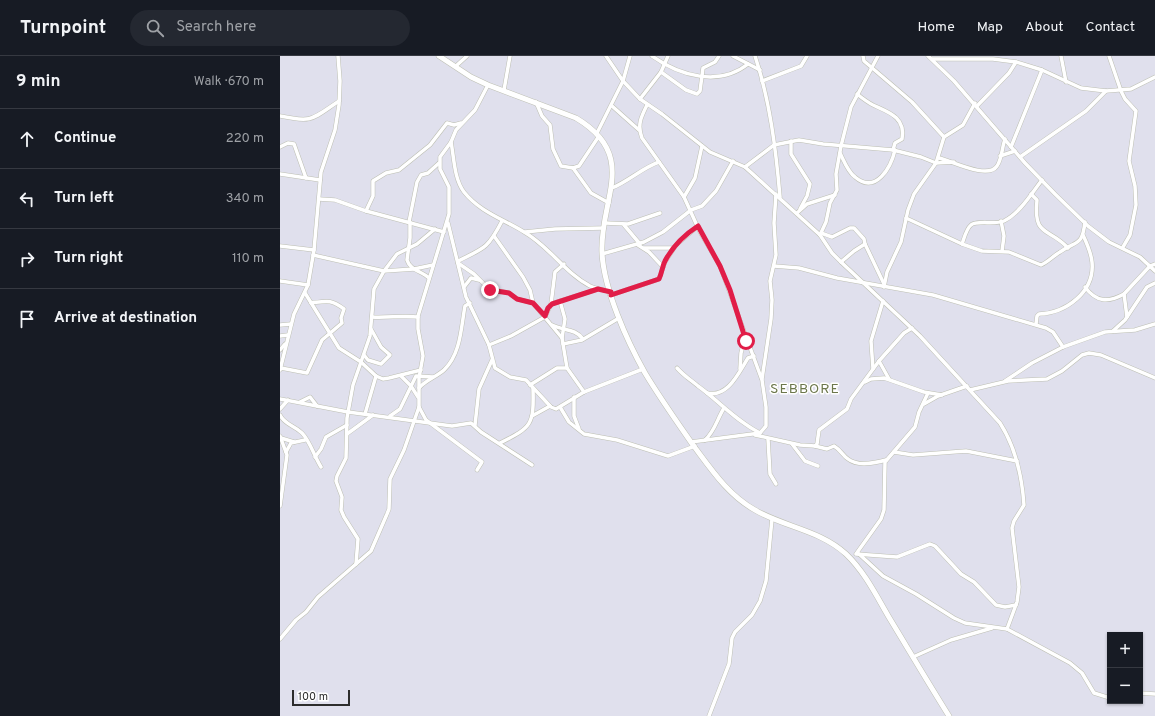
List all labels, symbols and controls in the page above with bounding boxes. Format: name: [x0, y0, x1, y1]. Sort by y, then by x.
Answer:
search box: [130, 10, 410, 46]
text: Turnpoint: [20, 16, 106, 40]
icon: search: [144, 17, 166, 39]
text: Search here: [176, 18, 256, 37]
text: Home: [918, 19, 955, 36]
text: Map: [977, 19, 1003, 36]
text: About: [1025, 19, 1064, 36]
text: Contact: [1086, 19, 1135, 36]
text: 9 min: [16, 71, 60, 93]
text: Walk · 670 m: [194, 74, 264, 90]
icon: ahead: [16, 128, 38, 150]
text: Continue: [54, 129, 116, 148]
text: 220 m: [226, 131, 264, 147]
icon: left: [16, 188, 38, 210]
text: Turn left: [54, 189, 114, 208]
text: 340 m: [226, 191, 264, 207]
icon: right: [16, 248, 38, 270]
text: Turn right: [54, 249, 123, 268]
text: 110 m: [232, 251, 264, 267]
route end: [481, 281, 499, 299]
icon: arrive: [16, 308, 38, 330]
text: Arrive at destination: [54, 309, 197, 328]
route start: [737, 332, 755, 350]
district label: SEBBORE: [770, 381, 840, 398]
map controls: [1107, 632, 1143, 704]
button: +: [1107, 632, 1143, 668]
button: −: [1107, 668, 1143, 704]
scale bar: [292, 688, 350, 707]
text: 100 m: [298, 690, 328, 704]

